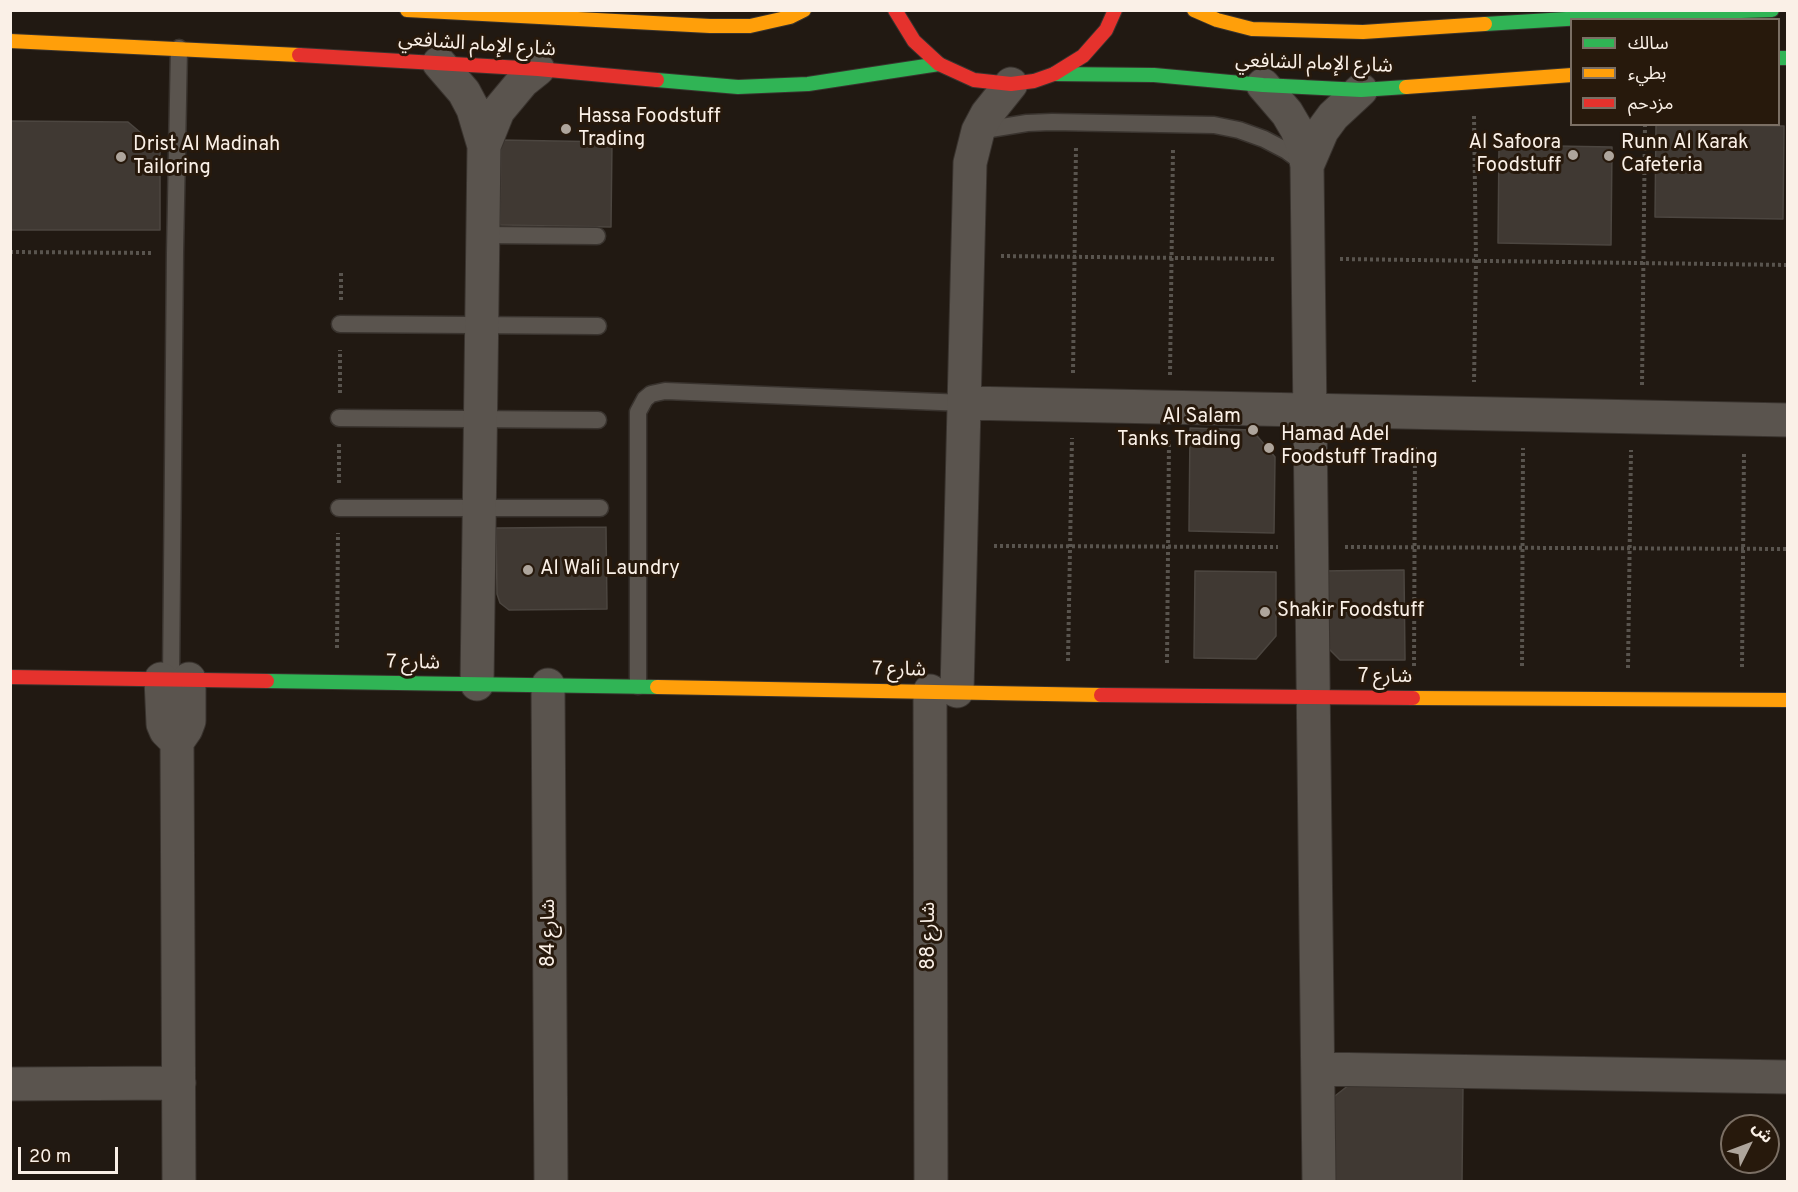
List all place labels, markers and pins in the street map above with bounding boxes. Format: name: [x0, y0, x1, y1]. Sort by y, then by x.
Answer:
place label: Hassa Foodstuff Trading: [578, 106, 721, 153]
marker: Hassa Foodstuff Trading: [559, 122, 573, 136]
place label: Al Safoora Foodstuff: [1468, 132, 1561, 179]
place label: Runn Al Karak Cafeteria: [1621, 132, 1749, 179]
place label: Drist Al Madinah Tailoring: [133, 134, 280, 181]
marker: Al Safoora Foodstuff: [1566, 148, 1580, 162]
marker: Runn Al Karak Cafeteria: [1602, 149, 1616, 163]
marker: Drist Al Madinah Tailoring: [114, 150, 128, 164]
place label: Al Salam Tanks Trading: [1117, 406, 1241, 453]
marker: Al Salam Tanks Trading: [1246, 423, 1260, 437]
place label: Hamad Adel Foodstuff Trading: [1281, 424, 1438, 471]
marker: Hamad Adel Foodstuff Trading: [1262, 441, 1276, 455]
place label: Al Wali Laundry: [540, 558, 680, 582]
marker: Al Wali Laundry: [521, 563, 535, 577]
place label: Shakir Foodstuff: [1277, 600, 1424, 624]
marker: Shakir Foodstuff: [1258, 605, 1272, 619]

